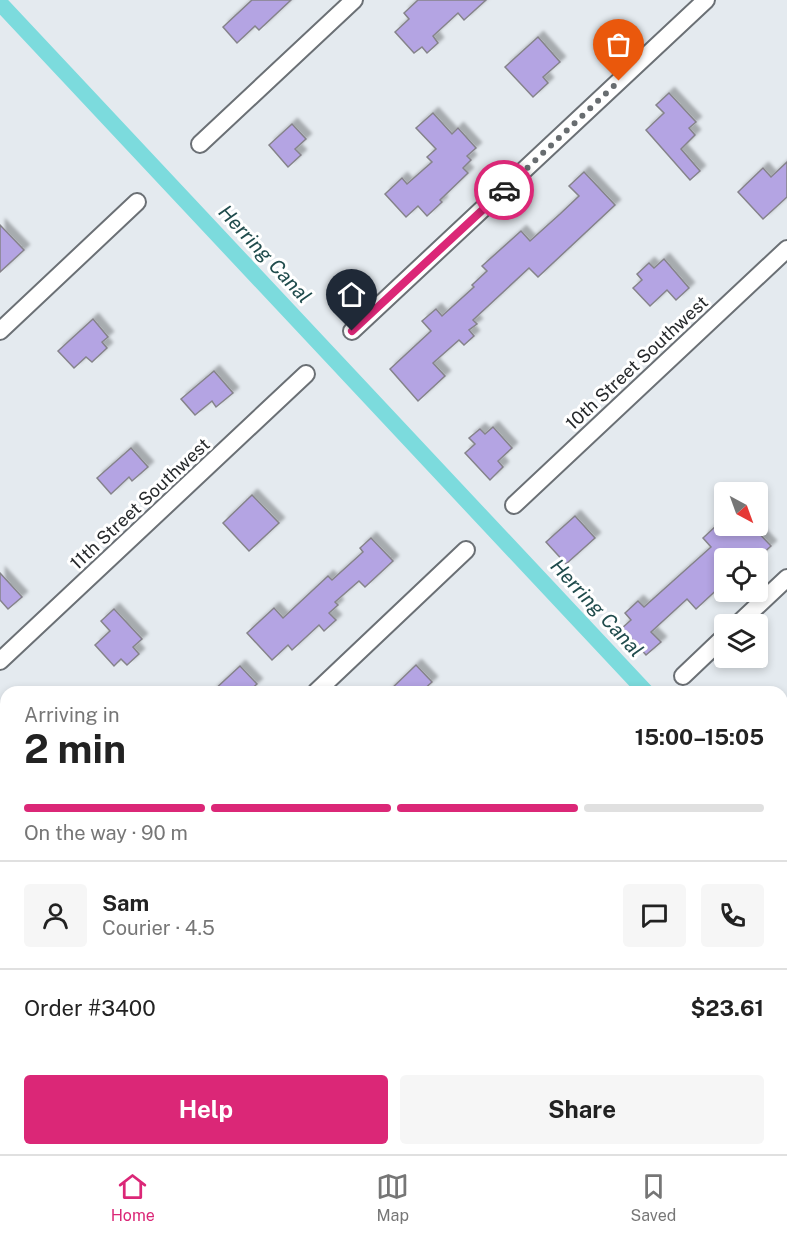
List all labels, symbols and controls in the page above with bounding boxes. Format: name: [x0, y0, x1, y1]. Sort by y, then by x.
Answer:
pin: [593, 19, 644, 81]
icon: bag: [602, 28, 635, 61]
courier: [474, 160, 534, 220]
icon: car: [488, 174, 521, 207]
water label: Herring Canal: [214, 200, 316, 308]
pin: [326, 269, 377, 331]
icon: home: [335, 278, 368, 311]
street label: 10th Street Southwest: [561, 291, 712, 434]
street label: 11th Street Southwest: [66, 434, 214, 574]
north arrow: [714, 482, 768, 536]
map controls: [714, 482, 768, 668]
button: locate: [714, 548, 768, 602]
water label: Herring Canal: [546, 554, 648, 662]
button: layers: [714, 614, 768, 668]
text: Arriving in: [24, 703, 119, 727]
text: 15:00–15:05: [635, 724, 764, 750]
text: 2 min: [24, 726, 126, 772]
text: On the way · 90 m: [24, 821, 188, 845]
button: person: [24, 884, 87, 947]
button: chat: [623, 884, 686, 947]
button: phone: [701, 884, 764, 947]
text: Sam: [102, 890, 149, 916]
text: Courier · 4.5: [102, 916, 215, 940]
text: Order #3400: [24, 995, 156, 1021]
text: $23.61: [691, 995, 764, 1021]
button: Help: [24, 1075, 388, 1144]
button: Share: [400, 1075, 764, 1144]
tab: Home: [111, 1170, 155, 1225]
tab: Map: [376, 1170, 409, 1225]
tab: Saved: [631, 1170, 676, 1225]

